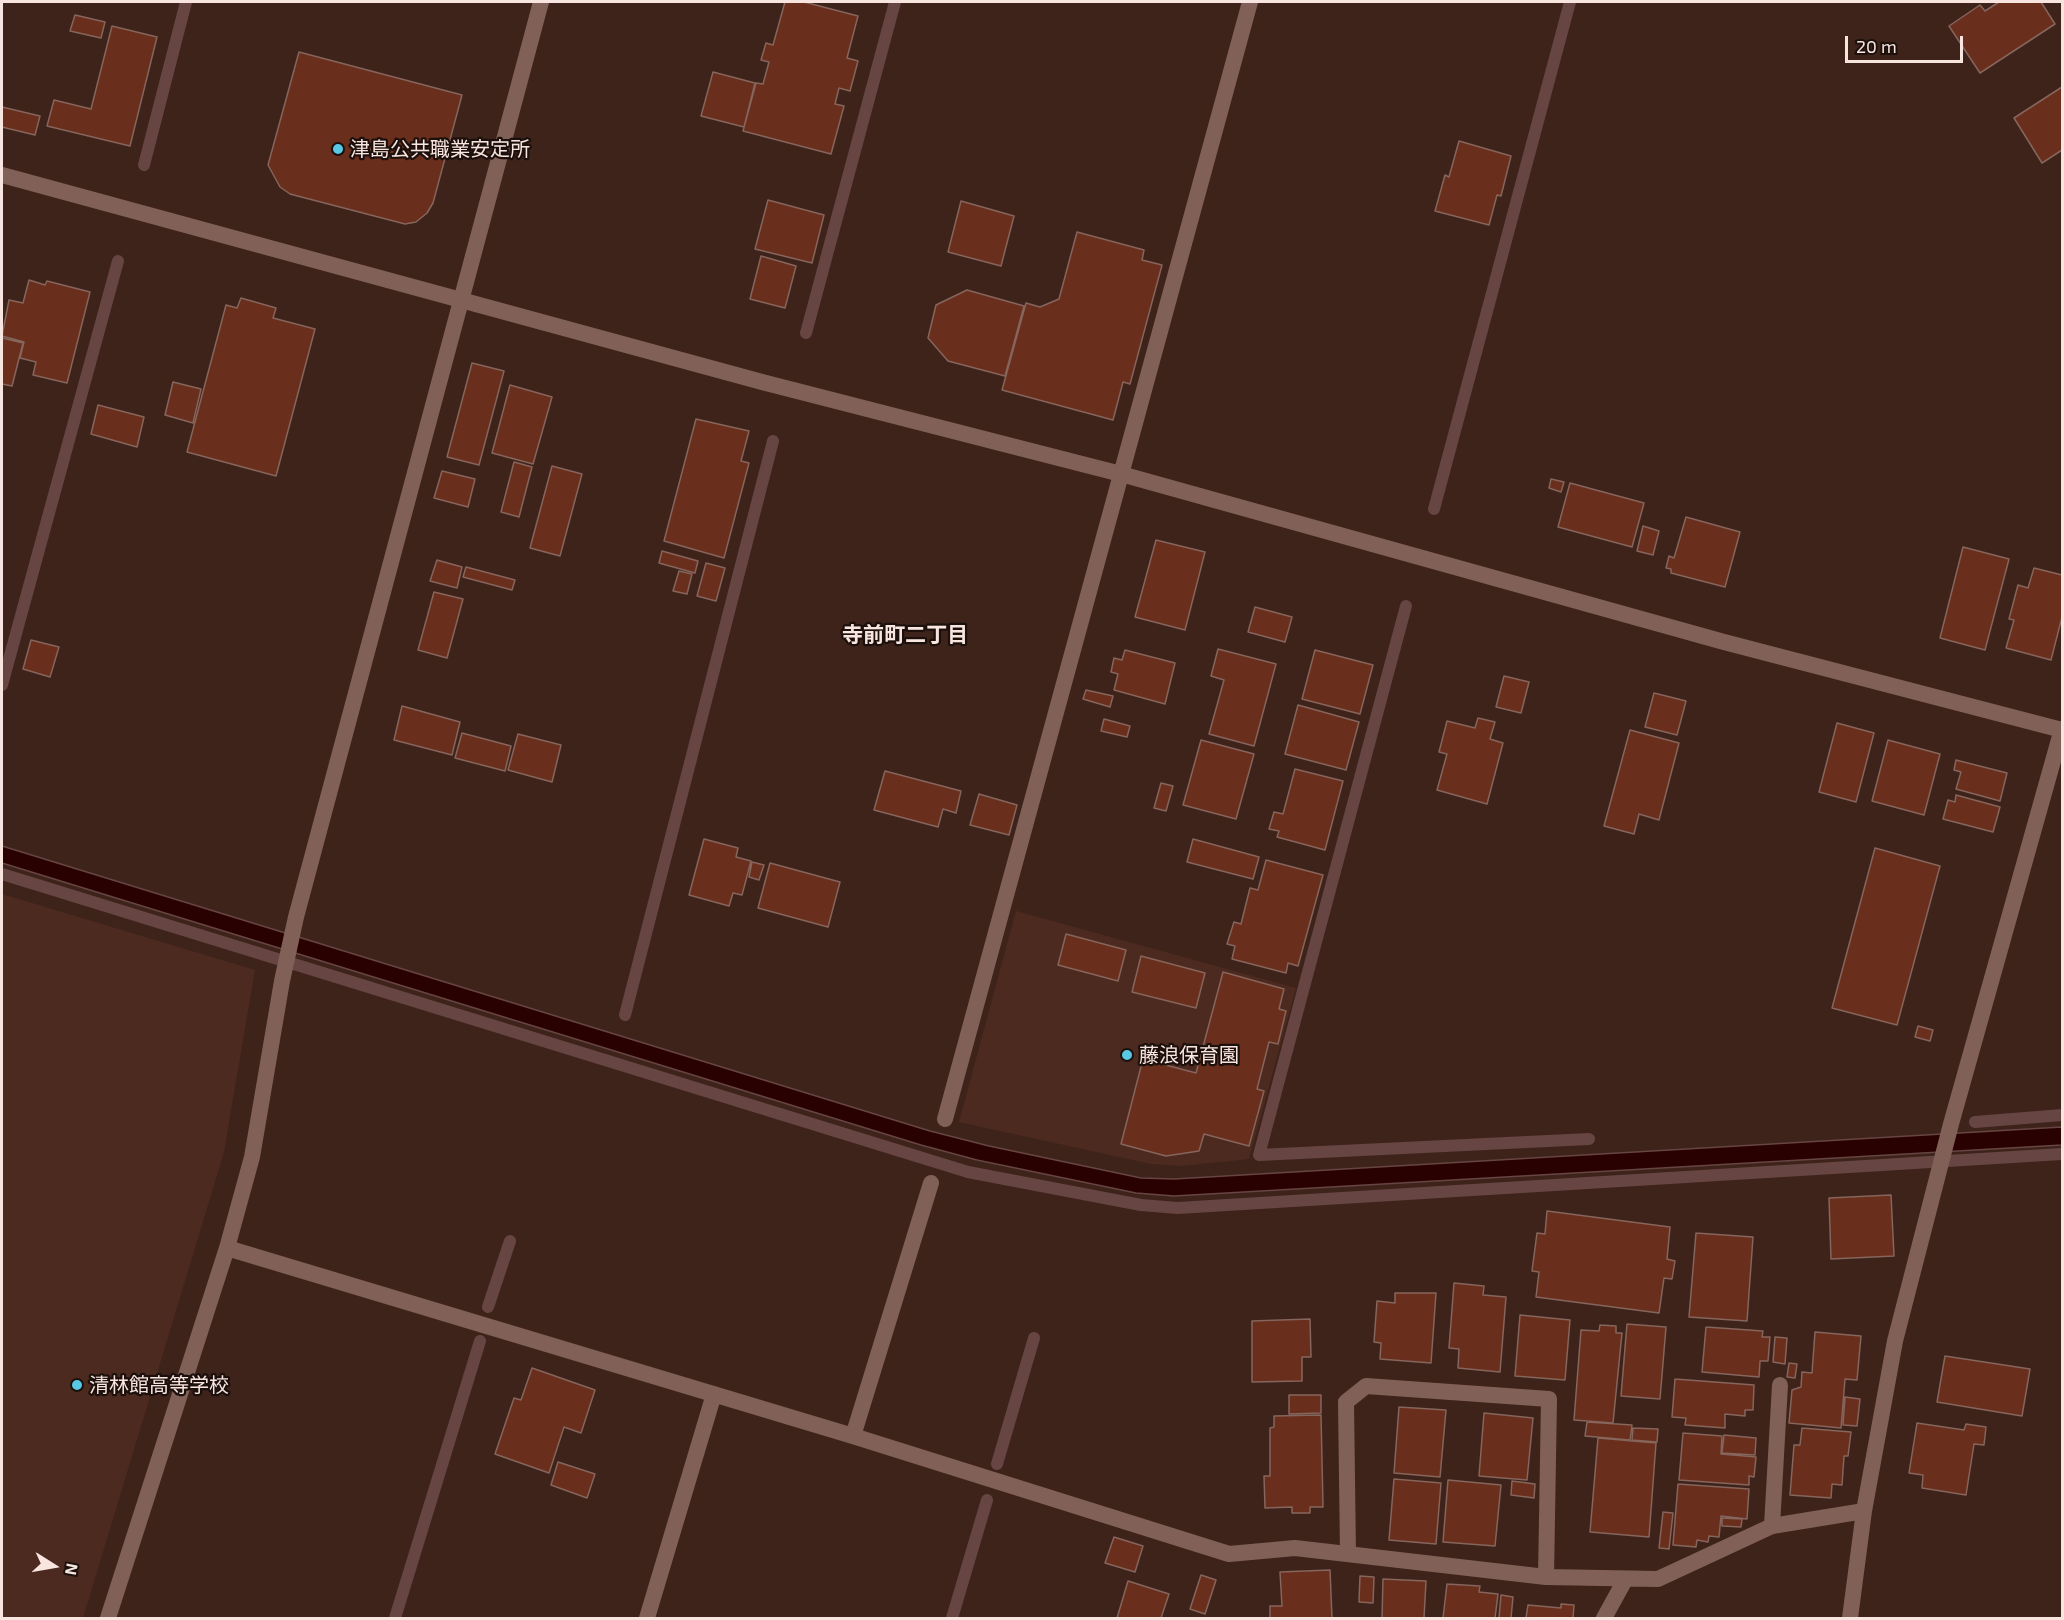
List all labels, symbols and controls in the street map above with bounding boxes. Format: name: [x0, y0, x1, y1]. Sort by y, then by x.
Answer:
scale bar: [1848, 24, 1966, 62]
text: 20 m: [1856, 35, 1897, 57]
place label: 津島公共職業安定所: [350, 137, 530, 161]
marker: 津島公共職業安定所: [331, 142, 345, 156]
district label: 寺前町二丁目: [842, 622, 968, 648]
place label: 藤浪保育園: [1139, 1043, 1239, 1067]
marker: 藤浪保育園: [1120, 1048, 1134, 1062]
place label: 清林館高等学校: [89, 1373, 229, 1397]
marker: 清林館高等学校: [70, 1378, 84, 1392]
north arrow: [24, 1536, 84, 1596]
text: N: [62, 1562, 83, 1577]

